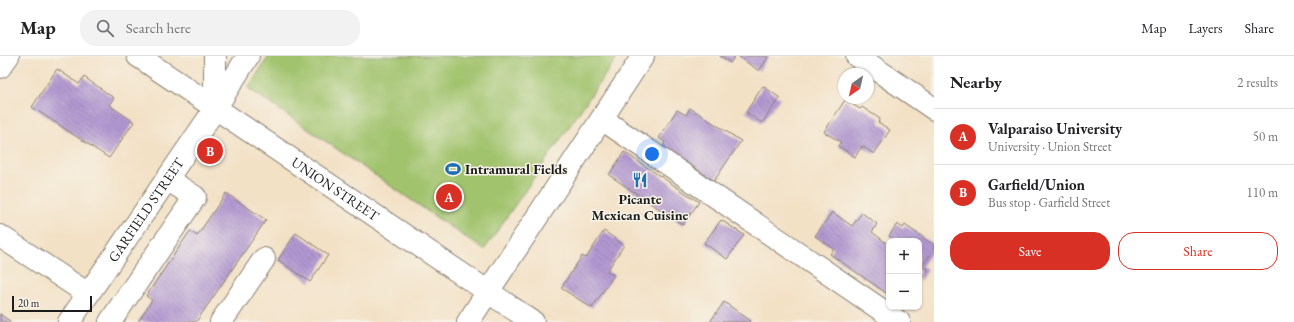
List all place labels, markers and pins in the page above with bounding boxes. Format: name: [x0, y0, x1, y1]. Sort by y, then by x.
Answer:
pin: B: [197, 136, 223, 166]
sports icon: Intramural Fields: [444, 160, 462, 178]
place label: Intramural Fields: [465, 160, 567, 178]
restaurant icon: Picante Mexican Cuisine: [631, 171, 649, 189]
pin: A: [436, 182, 462, 212]
place label: Picante Mexican Cuisine: [592, 190, 689, 224]

